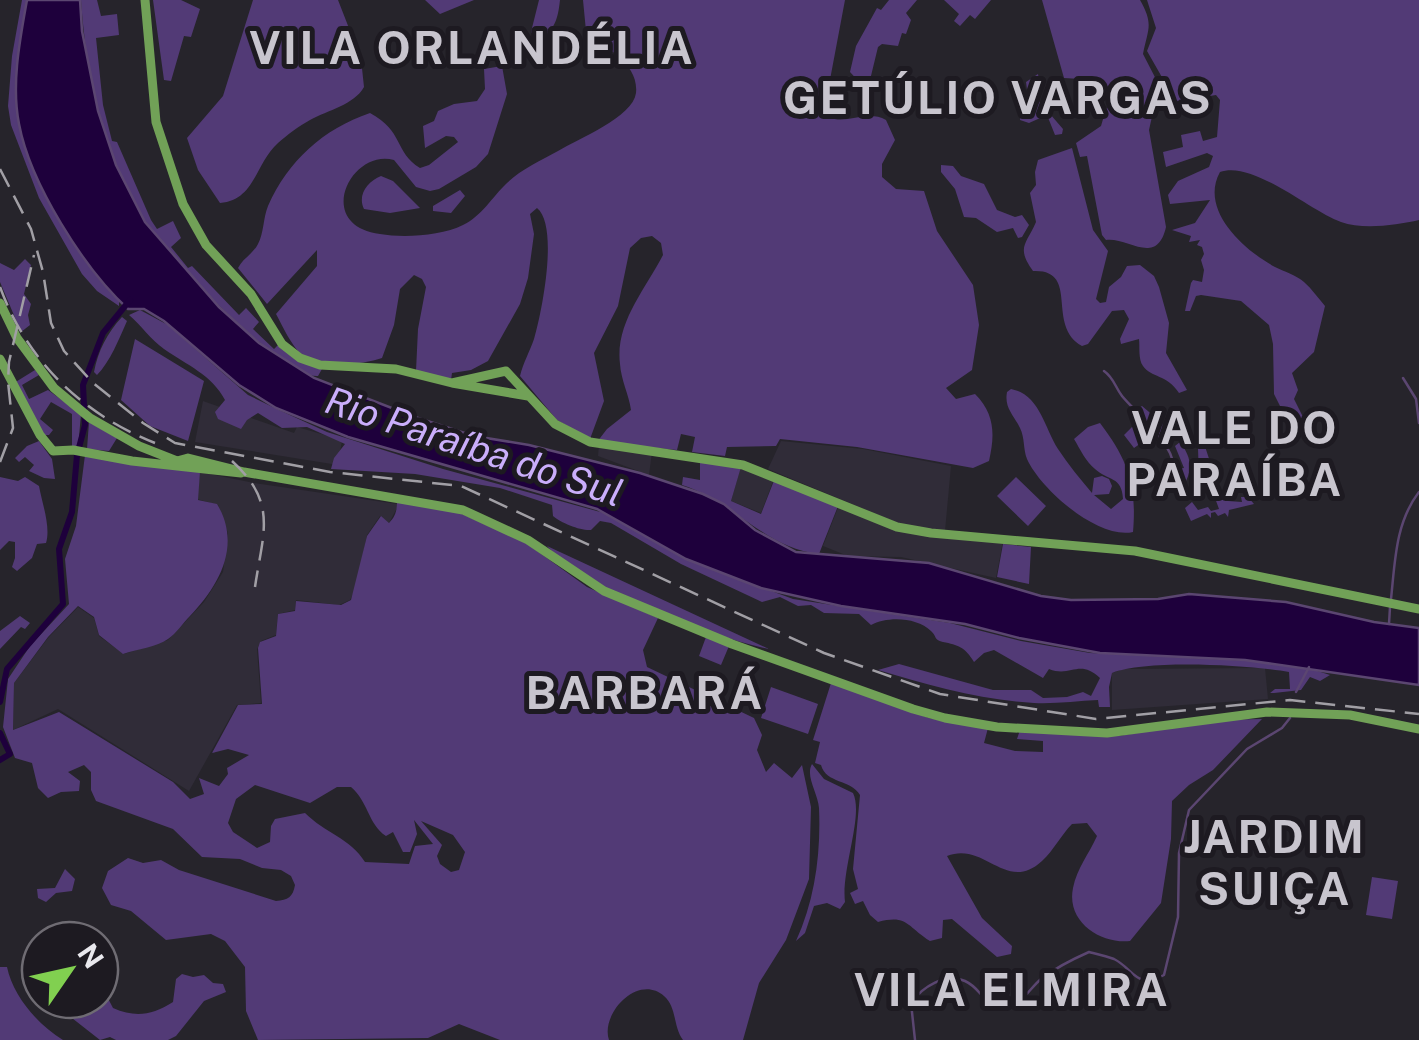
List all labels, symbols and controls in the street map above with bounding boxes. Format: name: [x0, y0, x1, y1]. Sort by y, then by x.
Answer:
district label: VILA ORLANDÉLIA: [249, 21, 695, 74]
district label: GETÚLIO VARGAS: [783, 71, 1213, 124]
water label: Rio Paraíba do Sul: [320, 377, 629, 516]
district label: VALE DO PARAÍBA: [1126, 401, 1344, 506]
district label: BARBARÁ: [525, 666, 765, 719]
district label: JARDIM SUIÇA: [1184, 810, 1366, 915]
north arrow: [20, 920, 120, 1020]
text: N: [71, 937, 111, 974]
district label: VILA ELMIRA: [854, 963, 1170, 1016]

